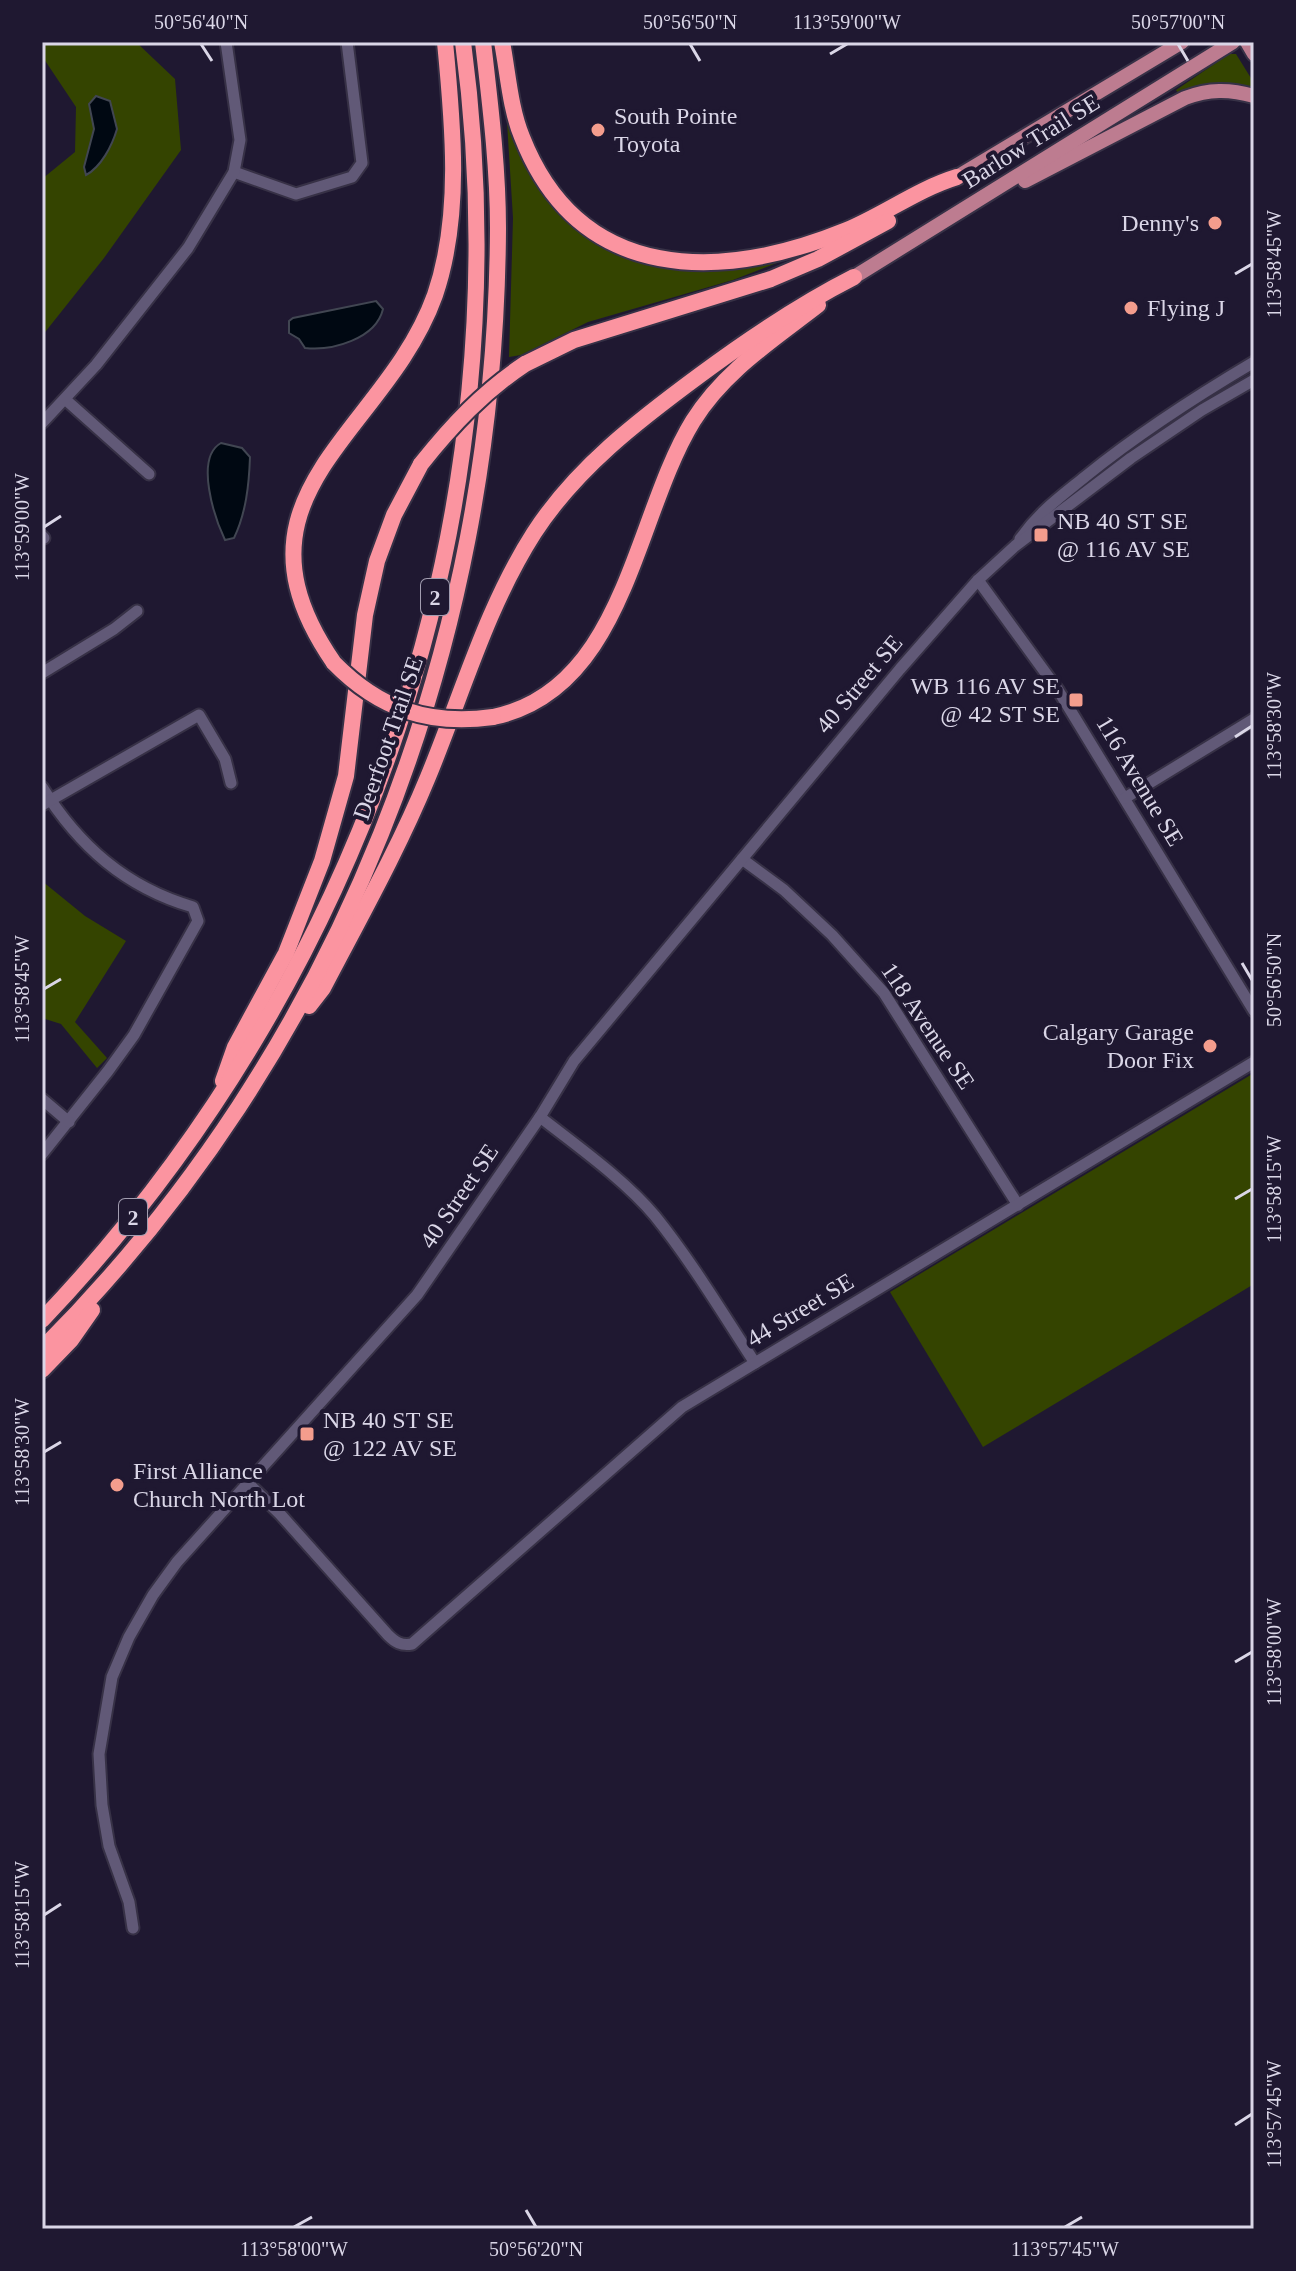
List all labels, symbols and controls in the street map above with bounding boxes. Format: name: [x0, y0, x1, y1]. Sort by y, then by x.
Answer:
text: 50°56'40"N: [154, 11, 248, 33]
text: 50°56'50"N: [643, 11, 737, 33]
text: 113°59'00"W: [793, 11, 901, 33]
text: 50°57'00"N: [1131, 11, 1225, 33]
street label: Barlow Trail SE: [958, 89, 1104, 193]
place label: South Pointe Toyota: [614, 103, 737, 157]
marker: South Pointe Toyota: [589, 121, 607, 139]
place label: Denny's: [1121, 210, 1199, 236]
text: 113°58'45"W: [1263, 210, 1285, 318]
marker: Denny's: [1206, 214, 1224, 232]
place label: Flying J: [1147, 295, 1225, 321]
marker: Flying J: [1122, 299, 1140, 317]
text: 113°59'00"W: [11, 473, 33, 581]
place label: NB 40 ST SE @ 116 AV SE: [1057, 508, 1190, 562]
marker: NB 40 ST SE @ 116 AV SE: [1032, 526, 1050, 544]
road number: 2: [421, 579, 449, 615]
street label: 40 Street SE: [810, 630, 908, 738]
street label: Deerfoot Trail SE: [348, 653, 428, 823]
text: 113°58'30"W: [1263, 672, 1285, 780]
place label: WB 116 AV SE @ 42 ST SE: [910, 673, 1060, 727]
marker: WB 116 AV SE @ 42 ST SE: [1067, 691, 1085, 709]
street label: 116 Avenue SE: [1091, 711, 1189, 851]
text: 50°56'50"N: [1263, 933, 1285, 1027]
text: 113°58'45"W: [11, 935, 33, 1043]
street label: 118 Avenue SE: [876, 958, 980, 1094]
place label: Calgary Garage Door Fix: [1043, 1019, 1194, 1073]
marker: Calgary Garage Door Fix: [1201, 1037, 1219, 1055]
text: 113°58'15"W: [1263, 1135, 1285, 1243]
street label: 40 Street SE: [415, 1139, 503, 1253]
road number: 2: [119, 1199, 147, 1235]
street label: 44 Street SE: [742, 1268, 858, 1352]
text: 113°58'30"W: [11, 1398, 33, 1506]
place label: NB 40 ST SE @ 122 AV SE: [323, 1407, 457, 1461]
marker: NB 40 ST SE @ 122 AV SE: [298, 1425, 316, 1443]
place label: First Alliance Church North Lot: [133, 1458, 305, 1512]
marker: First Alliance Church North Lot: [108, 1476, 126, 1494]
text: 113°58'00"W: [1263, 1598, 1285, 1706]
text: 113°58'15"W: [11, 1861, 33, 1969]
text: 113°57'45"W: [1263, 2060, 1285, 2168]
text: 113°58'00"W: [240, 2238, 348, 2260]
text: 50°56'20"N: [489, 2238, 583, 2260]
text: 113°57'45"W: [1011, 2238, 1119, 2260]

